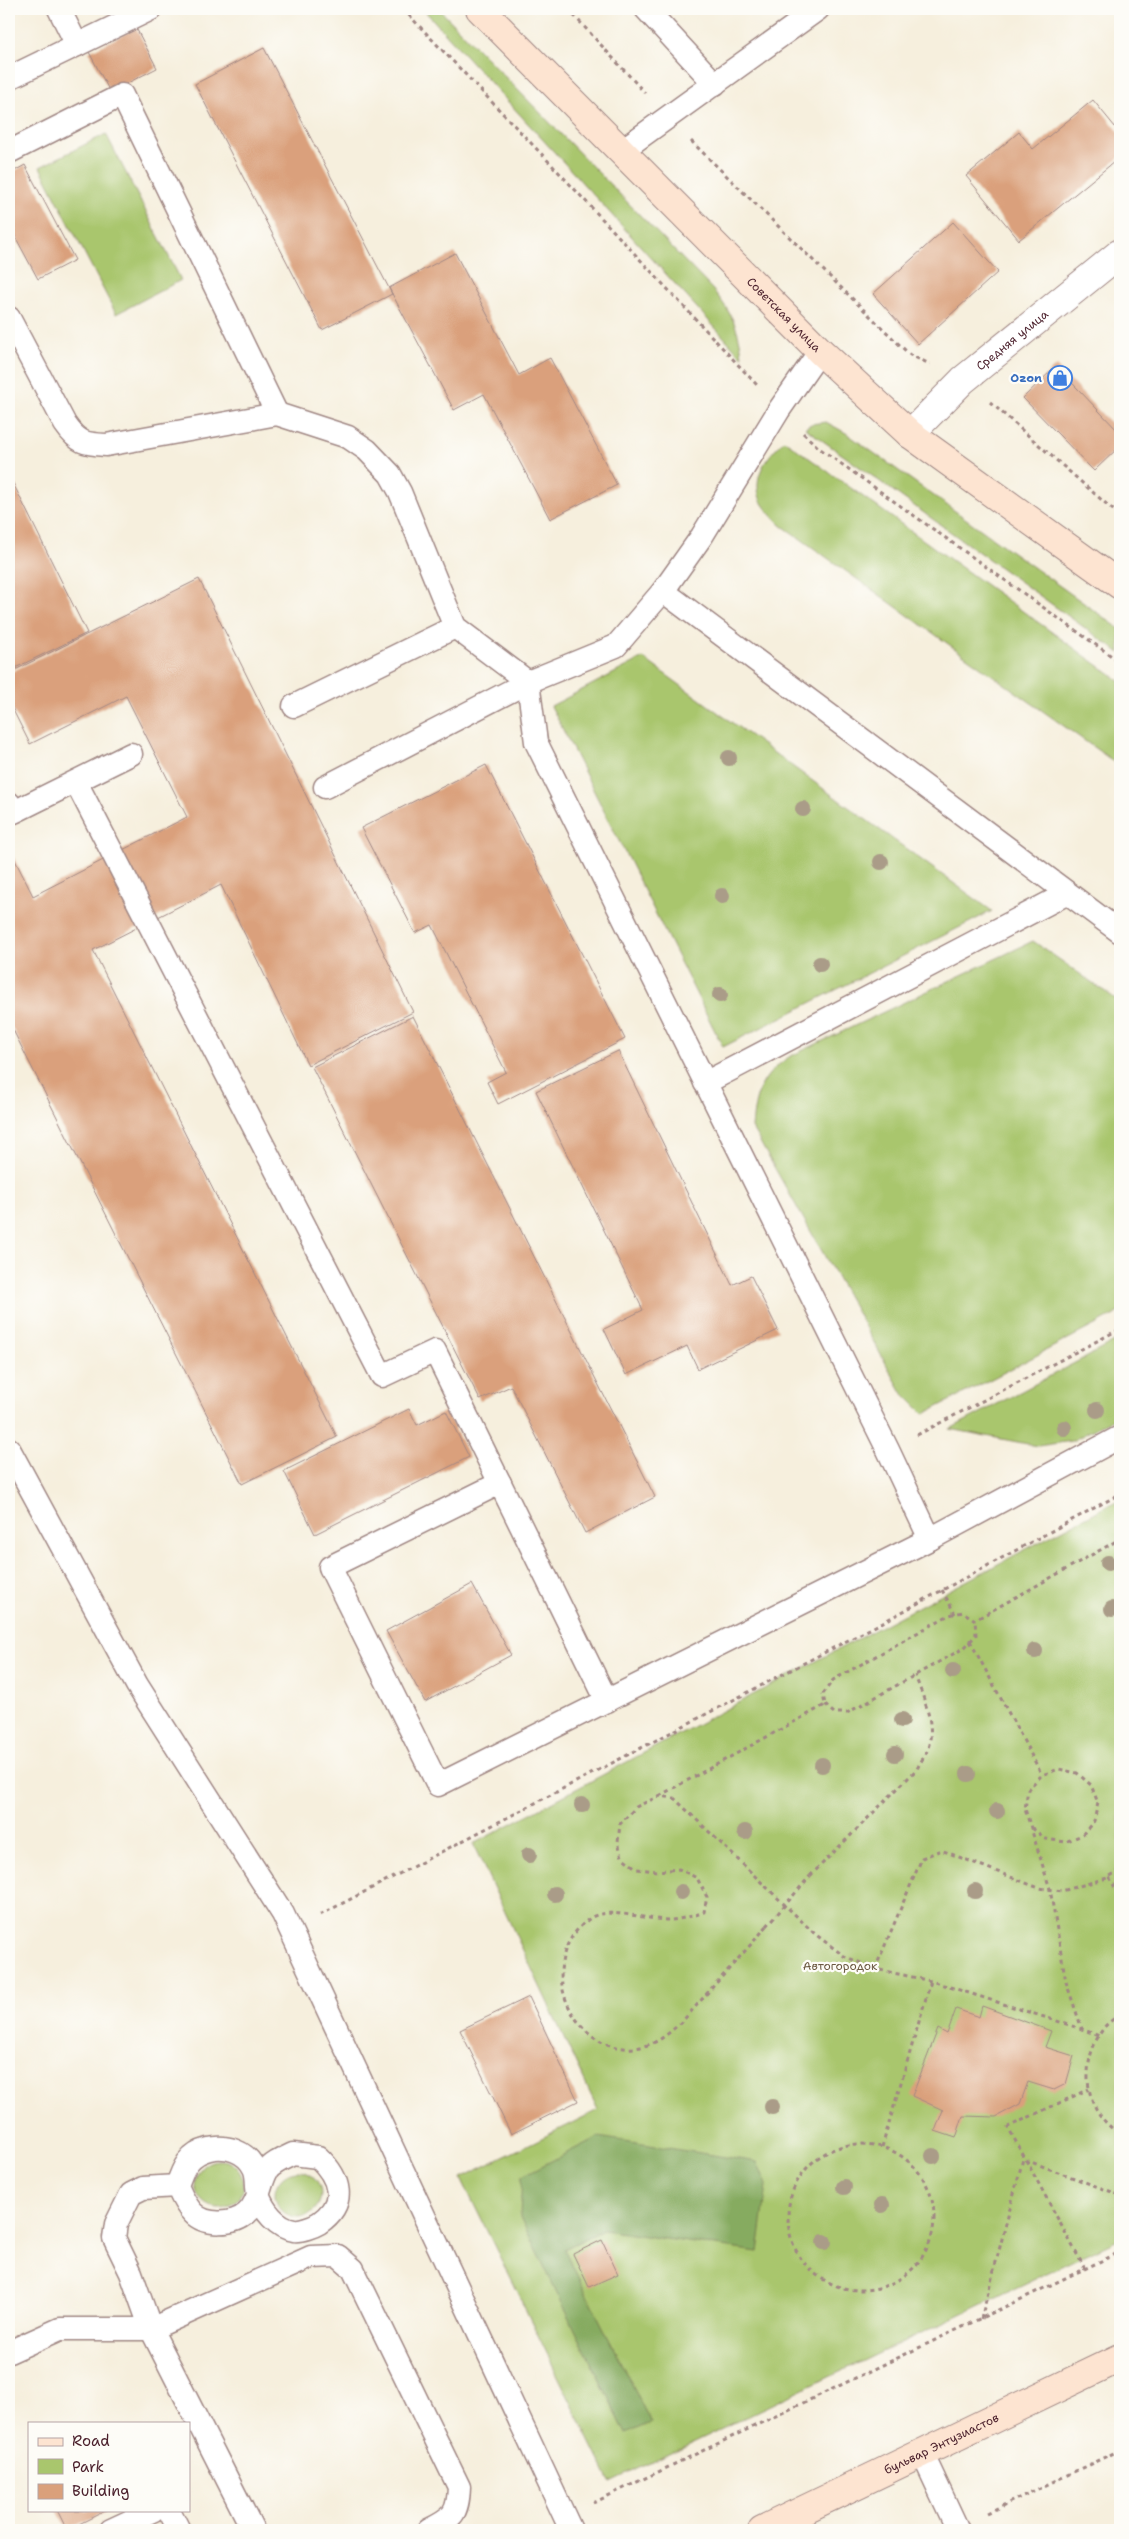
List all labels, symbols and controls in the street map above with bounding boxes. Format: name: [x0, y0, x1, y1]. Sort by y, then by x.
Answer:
street label: Советская улица: [743, 274, 825, 356]
street label: Средняя улица: [973, 306, 1052, 374]
shop icon: Ozon: [1047, 365, 1073, 391]
place label: Ozon: [1010, 370, 1042, 386]
park label: Автогородок: [803, 1958, 878, 1974]
street label: бульвар Энтузиастов: [881, 2409, 1001, 2478]
legend: [28, 2422, 190, 2512]
text: Road: [72, 2431, 110, 2451]
text: Park: [72, 2457, 104, 2477]
text: Building: [72, 2481, 129, 2501]

